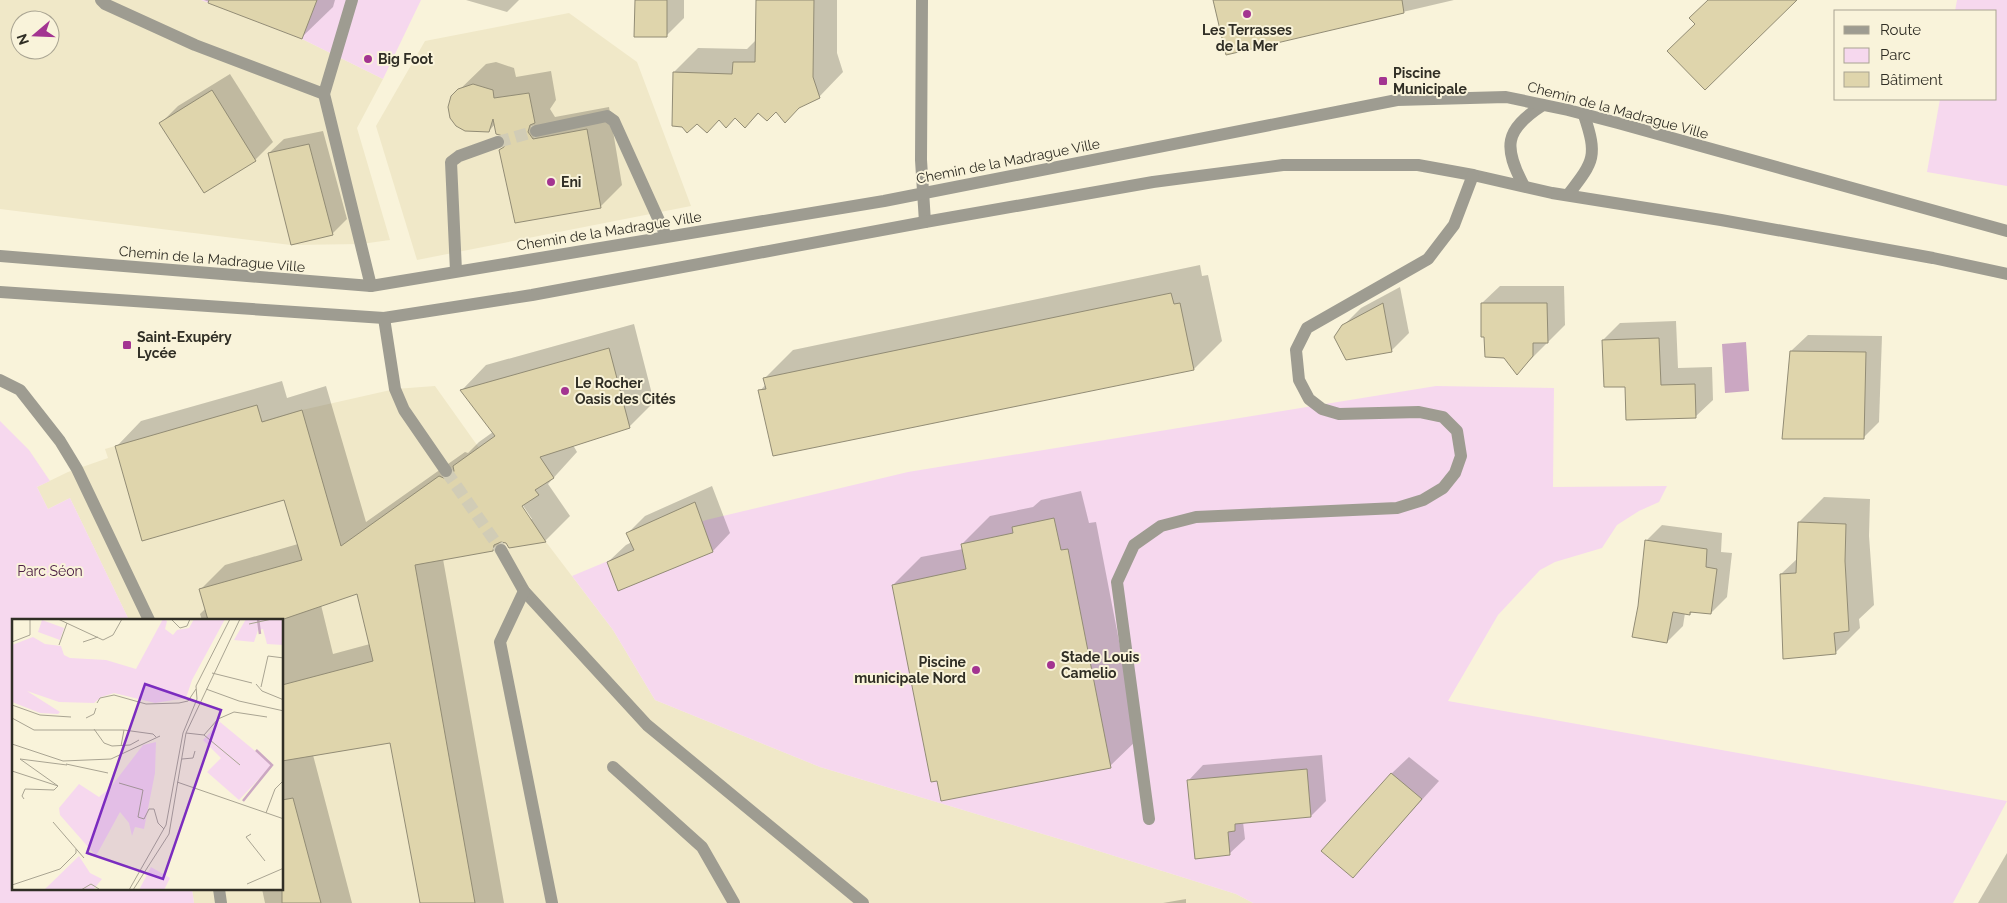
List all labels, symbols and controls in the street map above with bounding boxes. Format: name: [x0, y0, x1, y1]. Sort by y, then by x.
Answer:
marker: Les Terrasses de la Mer: [1241, 8, 1253, 20]
north arrow: [10, 10, 60, 60]
legend: [1834, 10, 1997, 100]
text: Route: [1880, 21, 1921, 39]
place label: Les Terrasses de la Mer: [1202, 22, 1292, 54]
text: N: [13, 32, 32, 47]
text: Parc: [1880, 46, 1911, 64]
place label: Big Foot: [378, 51, 434, 67]
marker: Big Foot: [362, 53, 374, 65]
place label: Piscine Municipale: [1393, 65, 1468, 97]
text: Bâtiment: [1880, 71, 1943, 89]
marker: Piscine Municipale: [1377, 75, 1389, 87]
street label: Chemin de la Madrague Ville: [1526, 78, 1710, 142]
street label: Chemin de la Madrague Ville: [915, 135, 1101, 187]
place label: Eni: [561, 174, 581, 190]
marker: Eni: [545, 176, 557, 188]
street label: Chemin de la Madrague Ville: [515, 208, 703, 254]
street label: Chemin de la Madrague Ville: [118, 243, 306, 275]
place label: Saint-Exupéry Lycée: [137, 329, 232, 361]
marker: Saint-Exupéry Lycée: [121, 339, 133, 351]
place label: Le Rocher Oasis des Cités: [575, 375, 676, 407]
marker: Le Rocher Oasis des Cités: [559, 385, 571, 397]
park label: Parc Séon: [17, 563, 83, 579]
inset map: [12, 619, 284, 890]
place label: Stade Louis Camelio: [1061, 649, 1139, 681]
place label: Piscine municipale Nord: [854, 654, 967, 686]
marker: Stade Louis Camelio: [1045, 659, 1057, 671]
marker: Piscine municipale Nord: [970, 664, 982, 676]

